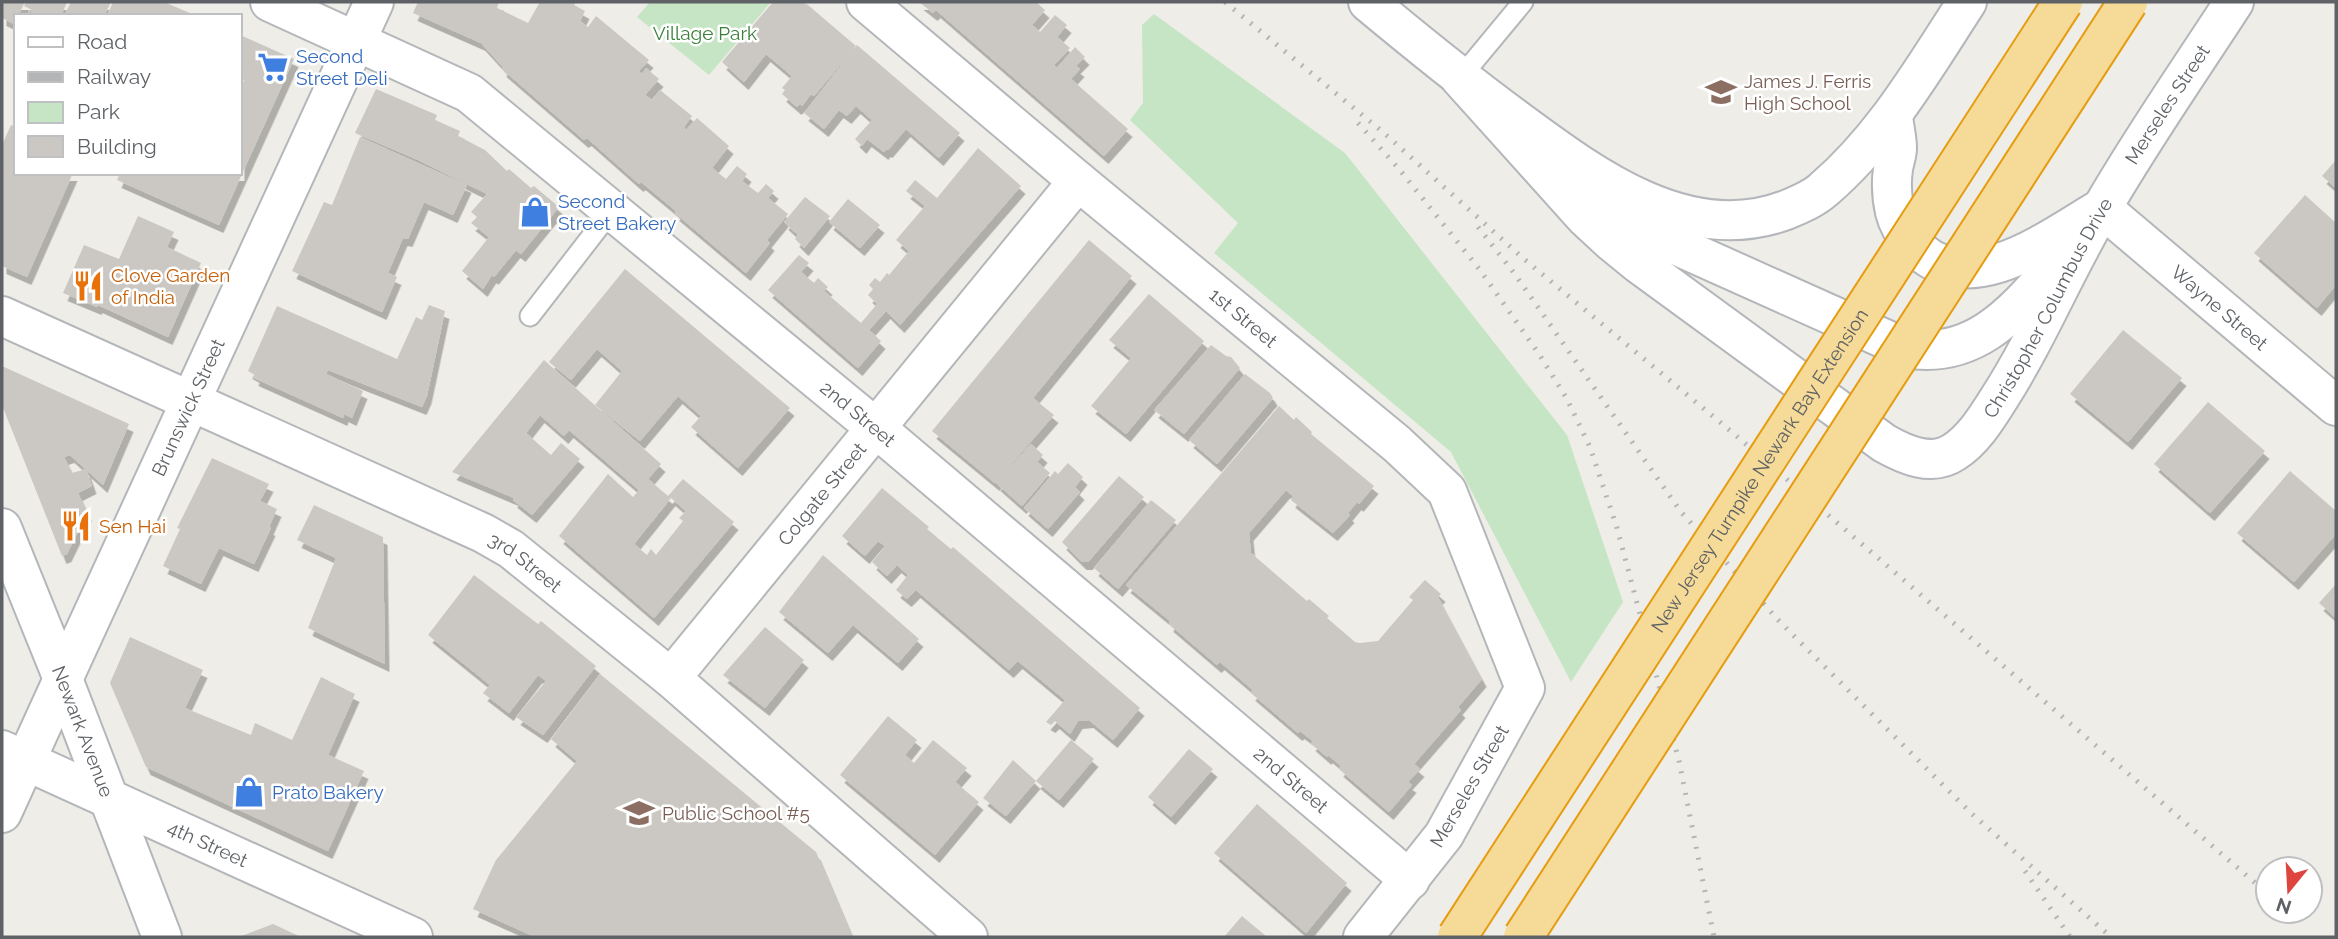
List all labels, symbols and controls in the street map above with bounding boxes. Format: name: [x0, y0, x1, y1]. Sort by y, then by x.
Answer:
legend: [14, 14, 242, 175]
park label: Village Park: [653, 22, 757, 44]
text: Road: [77, 29, 127, 54]
street label: Merseles Street: [2120, 40, 2214, 168]
place label: Second Street Deli: [296, 45, 388, 89]
supermarket icon: Second Street Deli: [256, 50, 290, 84]
text: Railway: [77, 64, 151, 89]
place label: James J. Ferris High School: [1744, 70, 1871, 114]
school or university icon: James J. Ferris High School: [1704, 75, 1738, 109]
text: Park: [77, 99, 120, 124]
text: Building: [77, 134, 157, 159]
place label: Second Street Bakery: [558, 190, 676, 234]
street label: Christopher Columbus Drive: [1979, 194, 2117, 422]
shop icon: Second Street Bakery: [518, 195, 552, 229]
street label: Wayne Street: [2167, 261, 2273, 355]
place label: Clove Garden of India: [111, 264, 230, 308]
restaurant icon: Clove Garden of India: [71, 269, 105, 303]
street label: 1st Street: [1205, 283, 1282, 352]
street label: New Jersey Turnpike Newark Bay Extension: [1646, 304, 1872, 636]
street label: Brunswick Street: [147, 335, 229, 479]
street label: 2nd Street: [816, 376, 900, 451]
street label: Colgate Street: [773, 437, 871, 550]
restaurant icon: Sen Hai: [59, 509, 93, 543]
place label: Sen Hai: [99, 515, 166, 537]
street label: 3rd Street: [485, 528, 567, 597]
street label: Newark Avenue: [48, 663, 118, 800]
street label: Merseles Street: [1425, 720, 1513, 851]
street label: 2nd Street: [1250, 742, 1333, 818]
shop icon: Prato Bakery: [232, 775, 266, 809]
place label: Prato Bakery: [272, 781, 384, 803]
school or university icon: Public School #5: [622, 796, 656, 830]
place label: Public School #5: [662, 802, 810, 824]
street label: 4th Street: [164, 816, 252, 872]
north arrow: [2254, 855, 2324, 925]
text: N: [2273, 893, 2294, 919]

